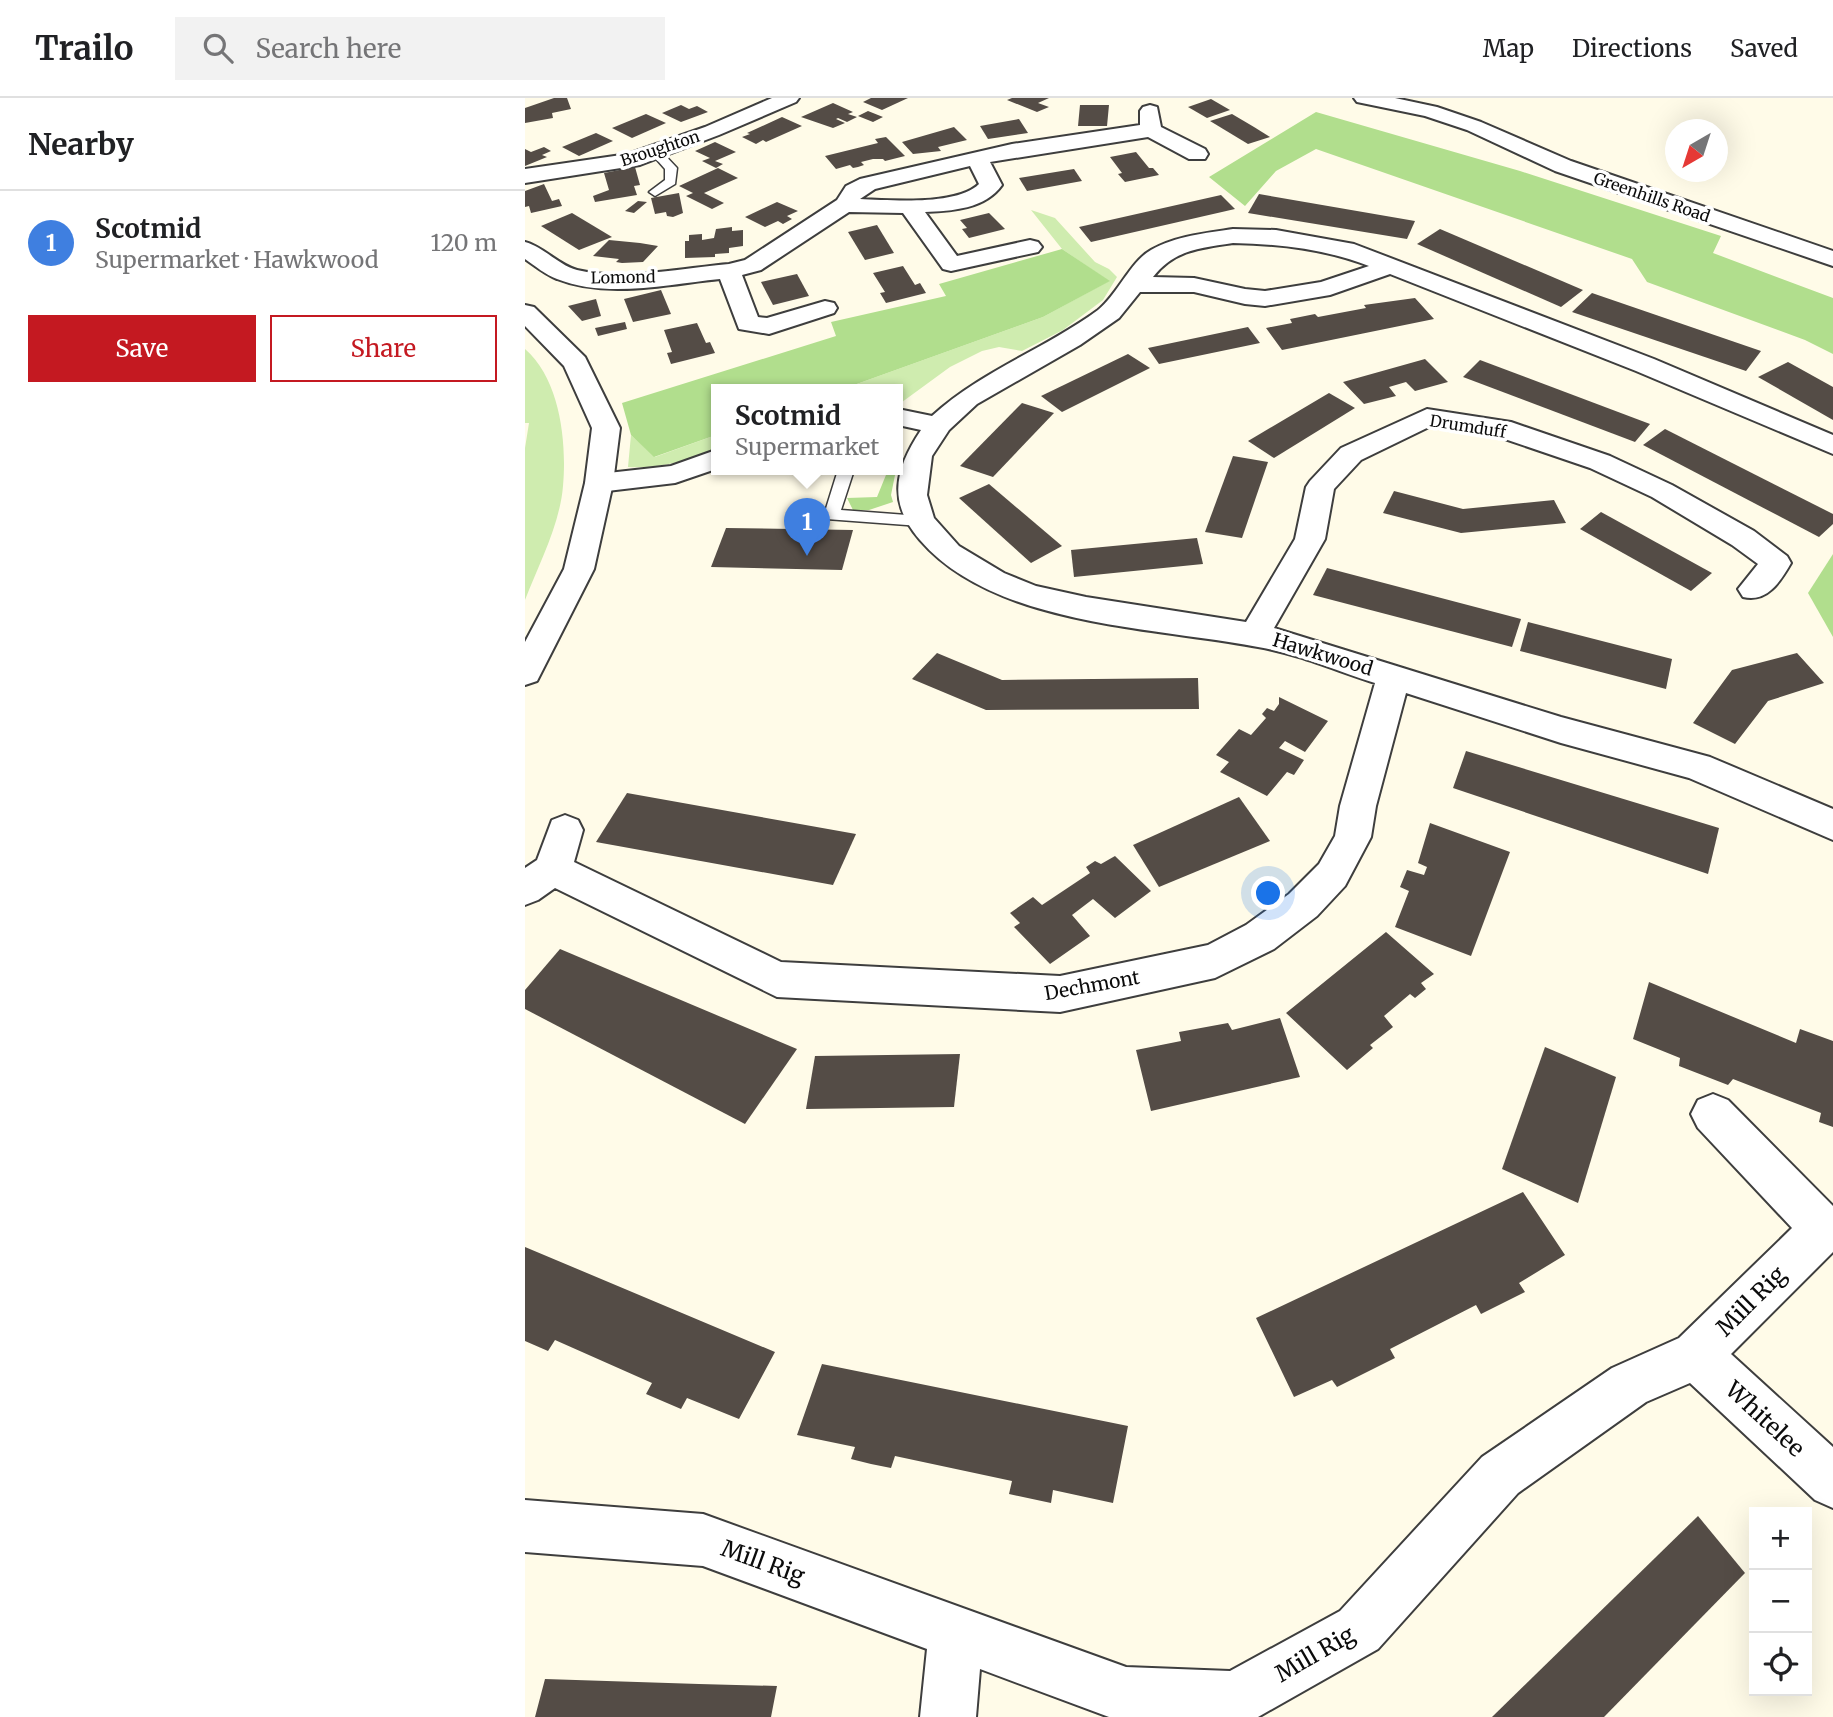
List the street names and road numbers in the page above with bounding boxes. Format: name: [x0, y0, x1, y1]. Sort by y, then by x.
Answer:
street label: Broughton: [618, 126, 703, 170]
street label: Greenhills Road: [1591, 168, 1713, 226]
street label: Lomond: [590, 266, 656, 288]
street label: Drumduff: [1428, 410, 1508, 442]
street label: Hawkwood: [1270, 627, 1376, 681]
street label: Dechmont: [1042, 965, 1142, 1005]
street label: Mill Rig: [1710, 1260, 1792, 1342]
street label: Whitelee: [1719, 1374, 1811, 1463]
street label: Mill Rig: [717, 1533, 809, 1590]
street label: Mill Rig: [1270, 1619, 1360, 1688]

